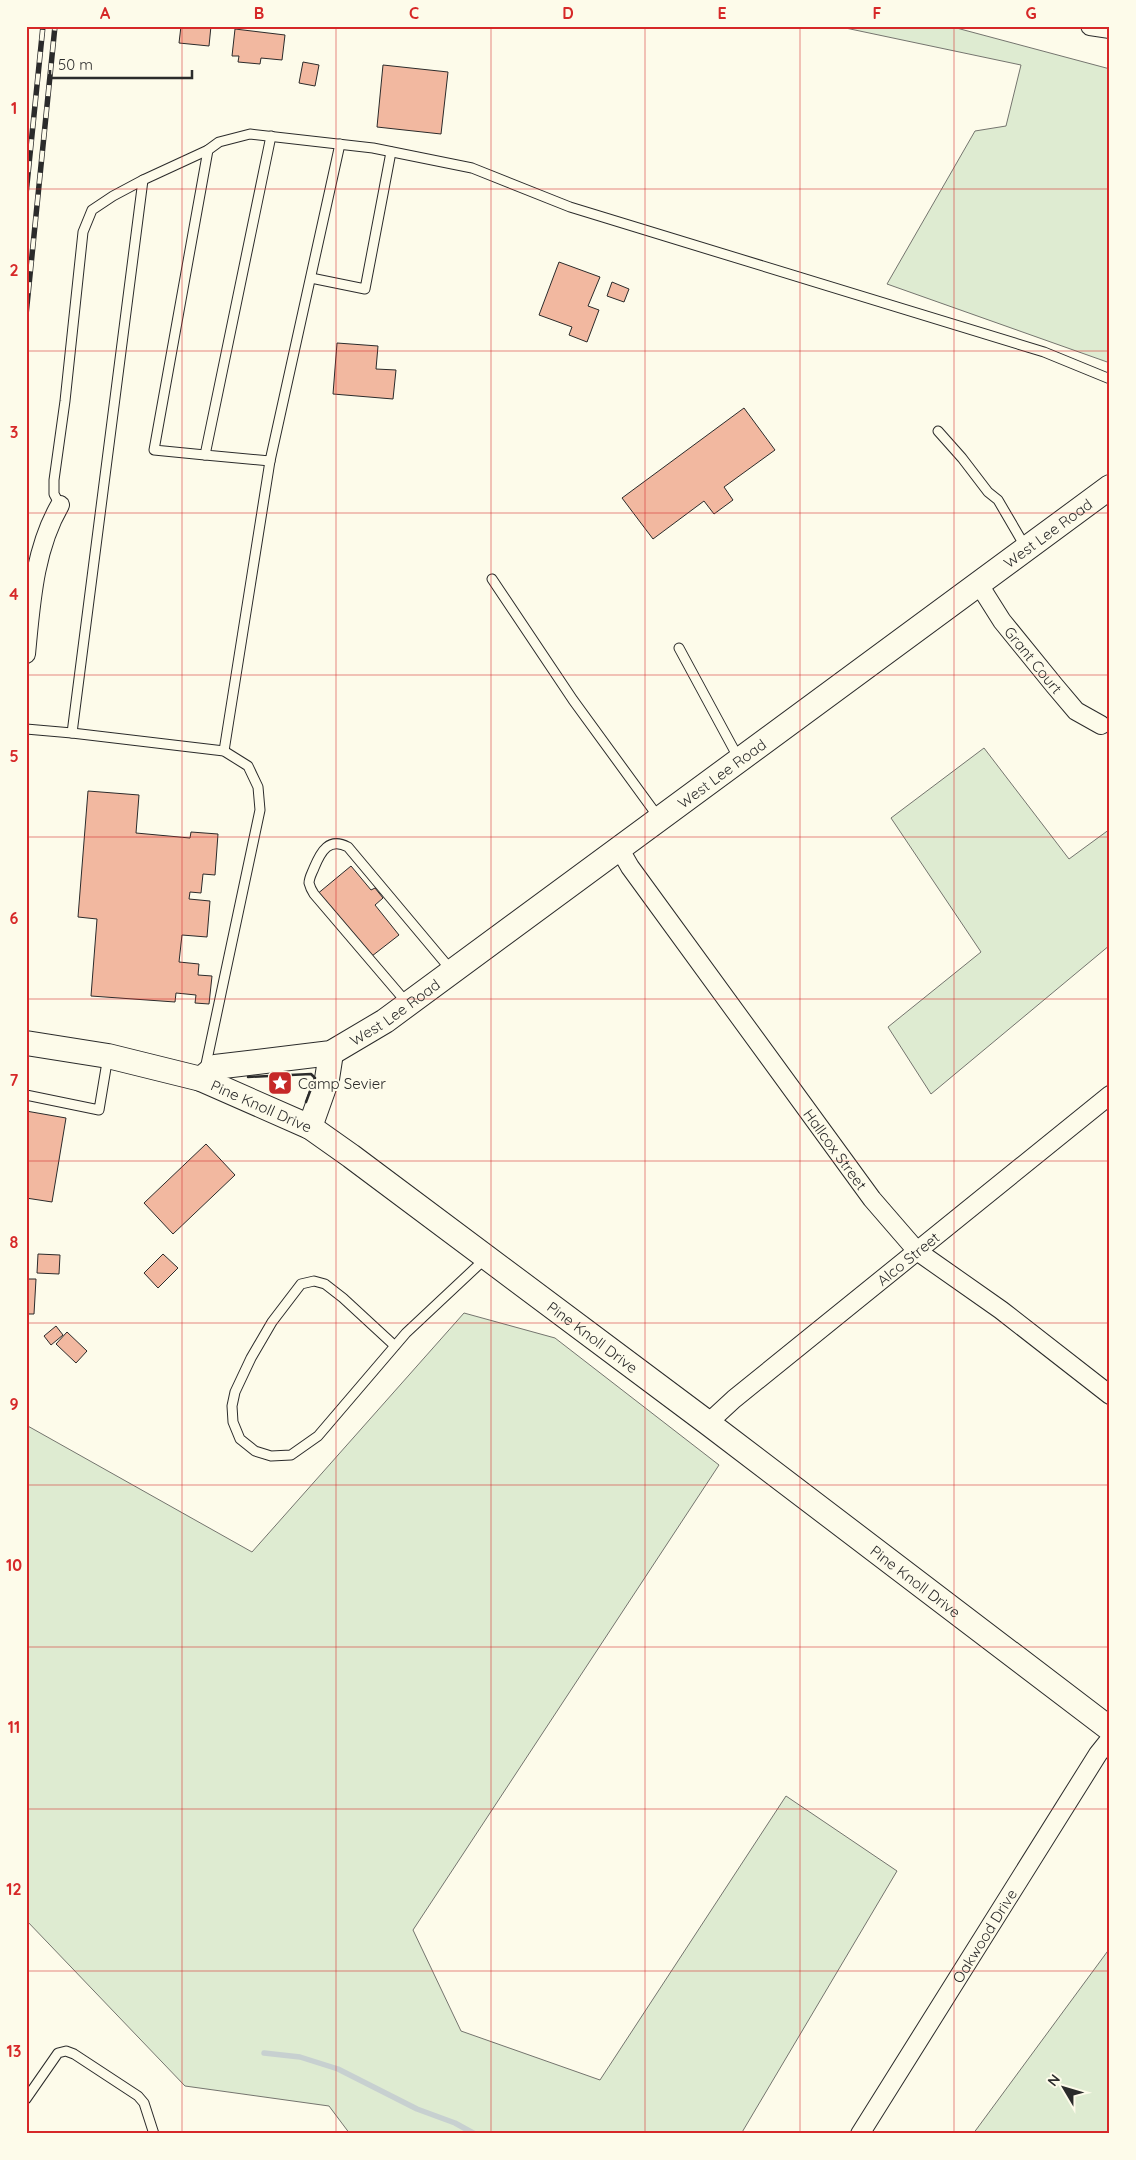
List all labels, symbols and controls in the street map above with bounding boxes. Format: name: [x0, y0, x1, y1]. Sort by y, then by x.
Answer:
text: A: [100, 3, 111, 23]
text: B: [254, 3, 264, 23]
text: C: [409, 3, 419, 23]
text: D: [562, 3, 574, 23]
text: E: [717, 3, 727, 23]
text: F: [873, 3, 882, 23]
text: G: [1025, 3, 1037, 23]
scale bar: [50, 48, 192, 80]
text: 50 m: [58, 55, 93, 74]
text: 1: [11, 98, 17, 118]
text: 2: [9, 260, 19, 280]
text: 3: [10, 422, 18, 442]
street label: West Lee Road: [1000, 494, 1096, 572]
text: 4: [9, 584, 19, 604]
street label: Grant Court: [1001, 622, 1067, 697]
street label: West Lee Road: [673, 734, 770, 812]
text: 5: [9, 746, 19, 766]
text: 6: [10, 908, 19, 928]
street label: West Lee Road: [346, 974, 443, 1049]
text: 7: [10, 1070, 19, 1090]
place icon: Camp Sevier: [267, 1070, 293, 1096]
place label: Camp Sevier: [298, 1074, 386, 1093]
street label: Pine Knoll Drive: [208, 1075, 315, 1136]
street label: Hallcox Street: [800, 1105, 871, 1193]
street label: Alco Street: [873, 1227, 943, 1289]
text: 8: [10, 1232, 19, 1252]
street label: Pine Knoll Drive: [544, 1297, 642, 1377]
text: 9: [9, 1394, 19, 1414]
street label: Pine Knoll Drive: [867, 1541, 965, 1621]
text: 10: [6, 1555, 22, 1575]
text: 11: [8, 1717, 20, 1737]
text: 12: [6, 1879, 22, 1899]
street label: Oakwood Drive: [948, 1885, 1021, 1986]
text: 13: [7, 2041, 21, 2061]
north arrow: [1038, 2062, 1088, 2112]
text: N: [1043, 2070, 1064, 2090]

